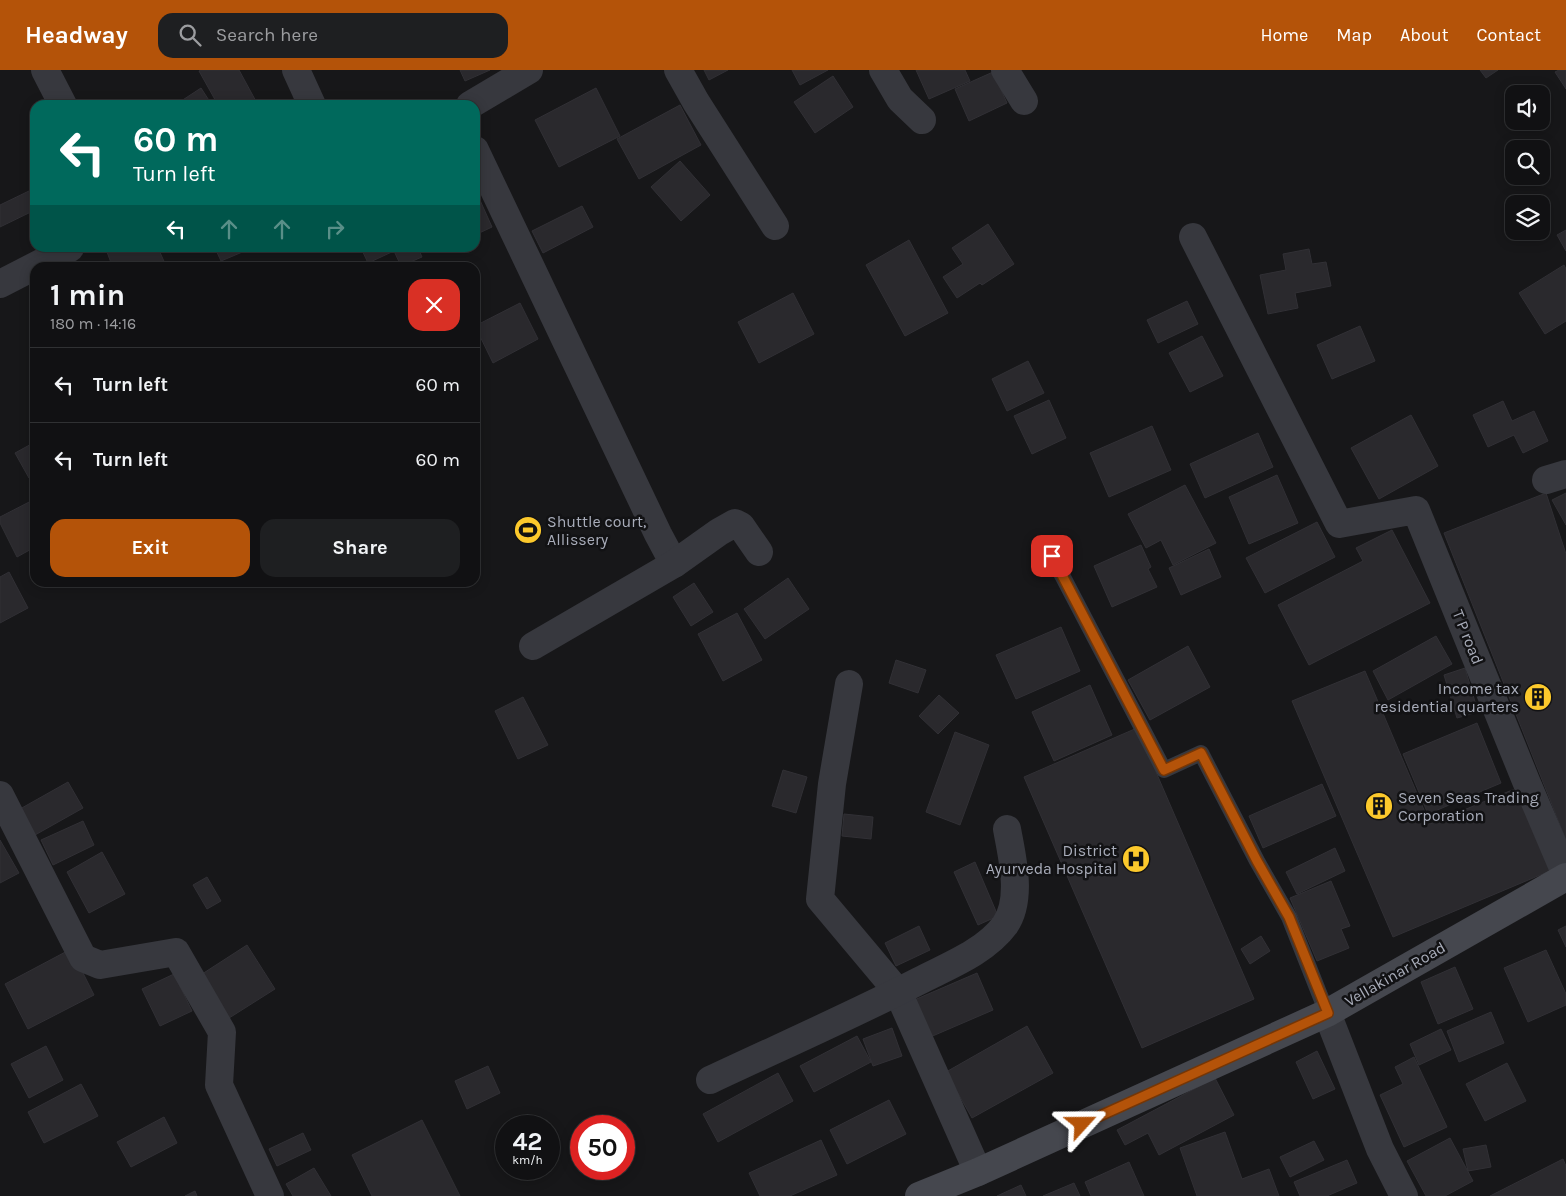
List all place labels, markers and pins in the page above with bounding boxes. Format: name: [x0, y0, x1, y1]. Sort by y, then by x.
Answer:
place label: Shuttle court, Allissery: [547, 512, 646, 549]
sports icon: Shuttle court, Allissery: [513, 515, 543, 545]
pin: [1031, 535, 1073, 577]
place label: Income tax residential quarters: [1375, 679, 1519, 716]
building icon: Income tax residential quarters: [1523, 682, 1553, 712]
place label: Seven Seas Trading Corporation: [1398, 788, 1539, 825]
building icon: Seven Seas Trading Corporation: [1364, 791, 1394, 821]
place label: District Ayurveda Hospital: [986, 841, 1117, 878]
hospital icon: District Ayurveda Hospital: [1121, 844, 1151, 874]

